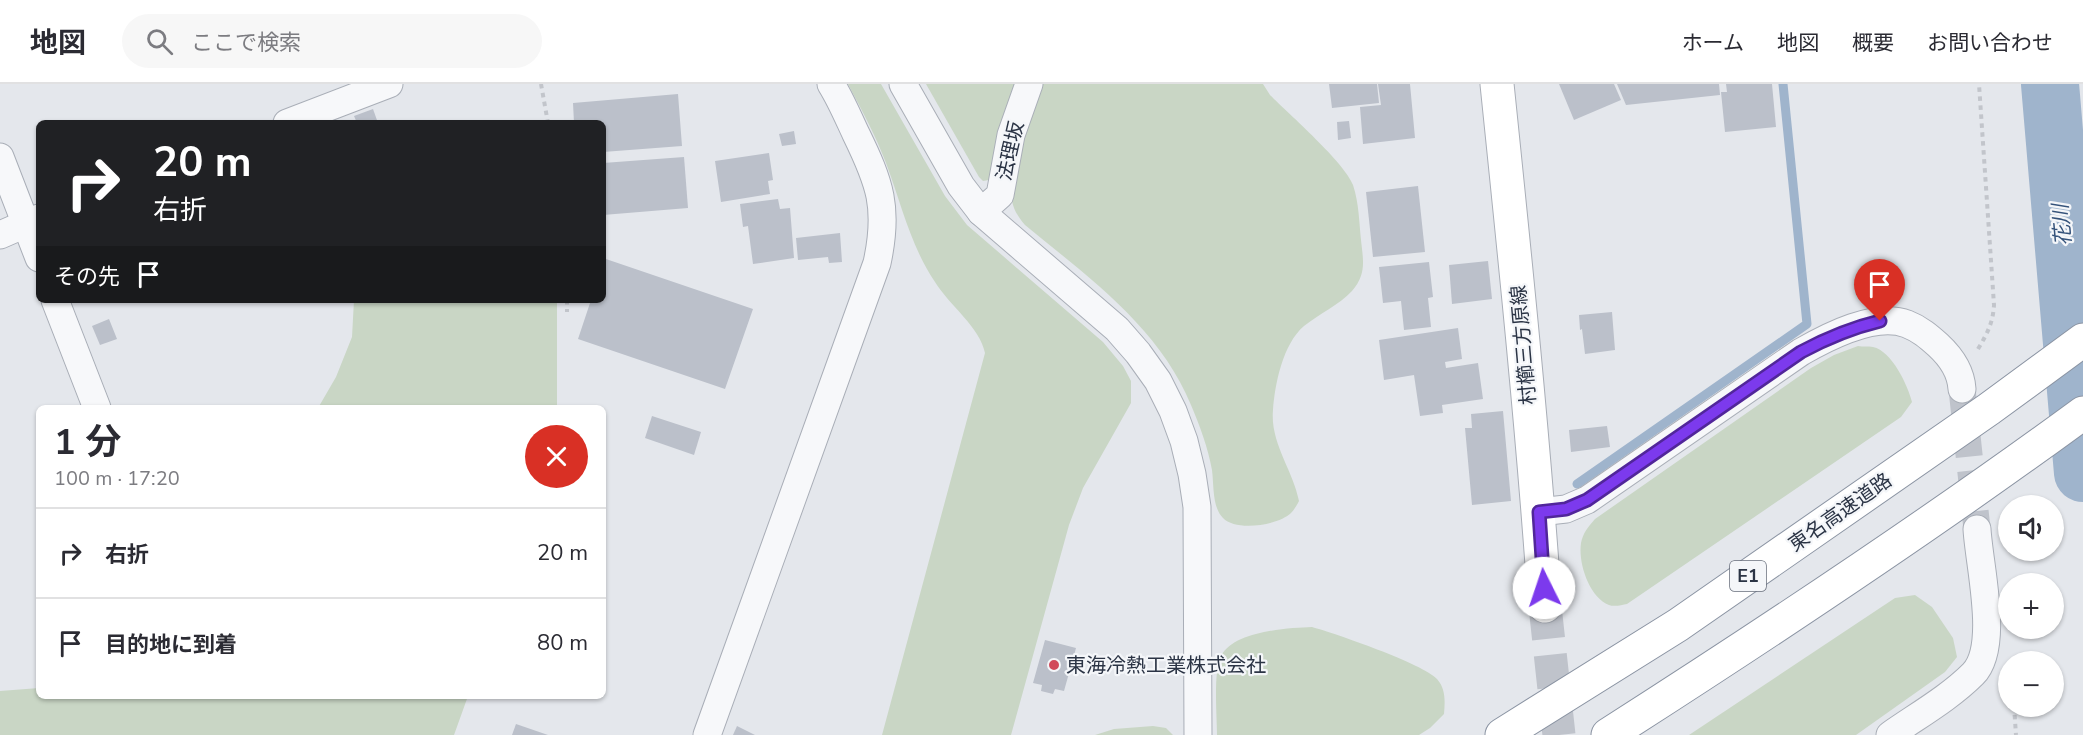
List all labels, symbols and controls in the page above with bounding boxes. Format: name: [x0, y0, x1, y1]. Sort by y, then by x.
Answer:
search box: [122, 14, 542, 68]
text: 地図: [30, 24, 86, 62]
icon: search: [143, 25, 176, 58]
text: ここで検索: [191, 28, 301, 58]
text: ホーム: [1682, 29, 1744, 57]
text: 地図: [1777, 29, 1819, 57]
text: 概要: [1852, 29, 1894, 57]
text: お問い合わせ: [1927, 29, 2053, 57]
street label: 法理坂: [991, 119, 1030, 183]
text: 20 m: [153, 134, 252, 191]
icon: right: [54, 144, 132, 222]
text: 右折: [153, 192, 207, 229]
water label: 花川: [2046, 201, 2078, 247]
icon: arrive: [132, 258, 165, 291]
pin: [1854, 259, 1905, 321]
text: その先: [54, 262, 120, 292]
icon: arrive: [1863, 268, 1896, 301]
street label: 村櫛三方原線: [1505, 284, 1542, 406]
text: 1 分: [54, 418, 121, 467]
button: close: [525, 425, 588, 488]
text: 100 m · 17:20: [54, 465, 180, 492]
street label: 東名高速道路: [1783, 467, 1897, 558]
map controls: [1998, 495, 2064, 717]
button: sound: [1998, 495, 2064, 561]
icon: right: [54, 537, 87, 570]
text: 20 m: [537, 538, 588, 568]
text: 右折: [105, 540, 149, 570]
position arrow: [1512, 556, 1576, 620]
road number: E1: [1730, 561, 1766, 591]
button: +: [1998, 573, 2064, 639]
icon: arrive: [54, 627, 87, 660]
text: 80 m: [537, 628, 588, 658]
text: 目的地に到着: [105, 630, 237, 660]
button: −: [1998, 651, 2064, 717]
place label: 東海冷熱工業株式会社: [1066, 652, 1266, 679]
marker: 東海冷熱工業株式会社: [1047, 658, 1061, 672]

